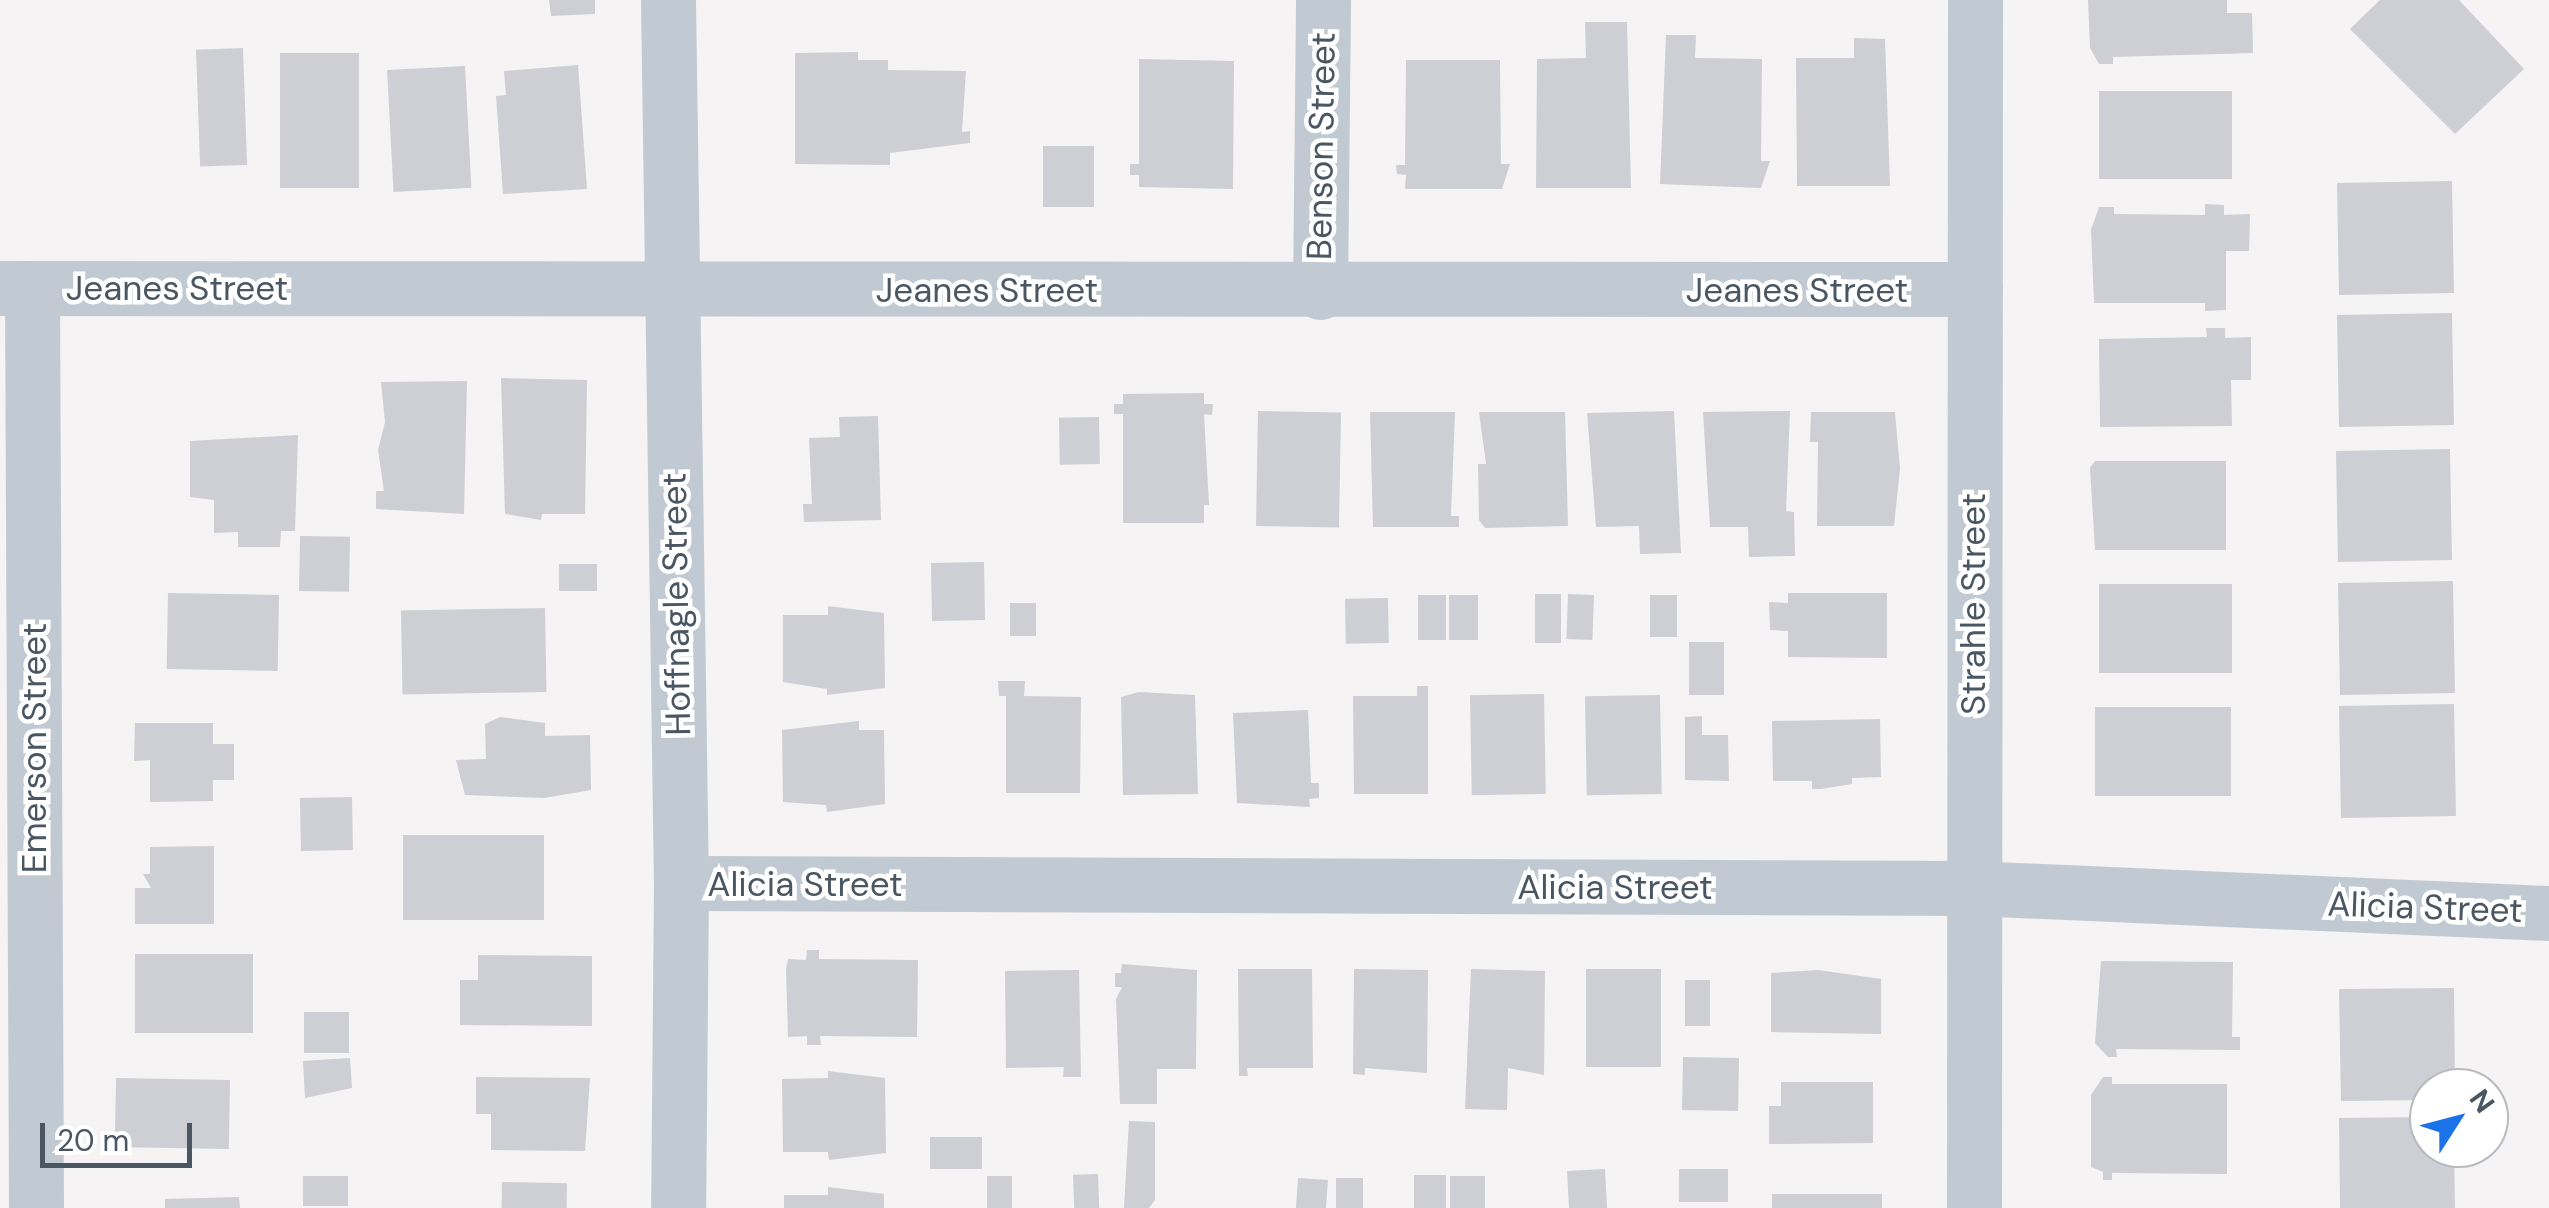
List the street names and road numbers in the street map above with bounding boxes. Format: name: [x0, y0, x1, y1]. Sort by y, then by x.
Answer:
street label: Benson Street: [1298, 32, 1344, 260]
street label: Jeanes Street: [66, 267, 288, 309]
street label: Jeanes Street: [876, 269, 1098, 311]
street label: Jeanes Street: [1686, 269, 1908, 311]
street label: Hoffnagle Street: [653, 472, 699, 736]
street label: Strahle Street: [1952, 493, 1994, 715]
street label: Emerson Street: [13, 623, 55, 873]
street label: Alicia Street: [707, 863, 903, 905]
street label: Alicia Street: [1517, 866, 1713, 908]
street label: Alicia Street: [2327, 883, 2523, 931]

